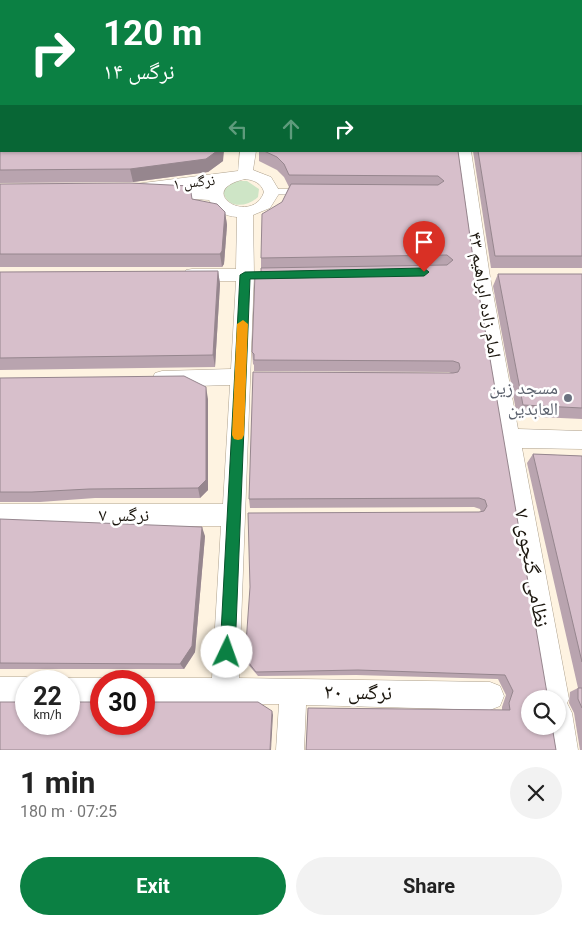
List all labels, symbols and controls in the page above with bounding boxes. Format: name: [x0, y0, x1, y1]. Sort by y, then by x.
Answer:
text: 120 m: [103, 13, 202, 54]
icon: right: [20, 20, 85, 85]
text: نرگس ۱۴: [103, 59, 175, 84]
icon: left: [224, 115, 252, 143]
icon: ahead: [277, 115, 305, 143]
icon: right: [330, 115, 358, 143]
street label: نرگس ۱: [172, 171, 216, 194]
pin: [403, 221, 445, 272]
icon: arrive: [410, 228, 438, 256]
street label: امام زاده ابراهیم ۴۳: [463, 230, 506, 360]
place label: مسجد زین العابدین: [489, 377, 558, 420]
marker: مسجد زین العابدین: [562, 392, 574, 404]
street label: نرگس ۷: [99, 504, 149, 526]
street label: نظامی گنجوی ۷: [509, 507, 554, 629]
position arrow: [200, 625, 252, 677]
speed limit sign: 30: [90, 670, 155, 735]
street label: نرگس ۲۰: [324, 679, 392, 706]
text: 22: [33, 682, 62, 711]
map controls: [521, 690, 566, 735]
button: search: [521, 690, 566, 735]
text: km/h: [33, 708, 62, 722]
text: 1 min: [20, 765, 95, 800]
button: close: [510, 767, 562, 819]
text: 180 m · 07:25: [20, 802, 117, 821]
button: Exit: [20, 857, 286, 915]
button: Share: [296, 857, 562, 915]

